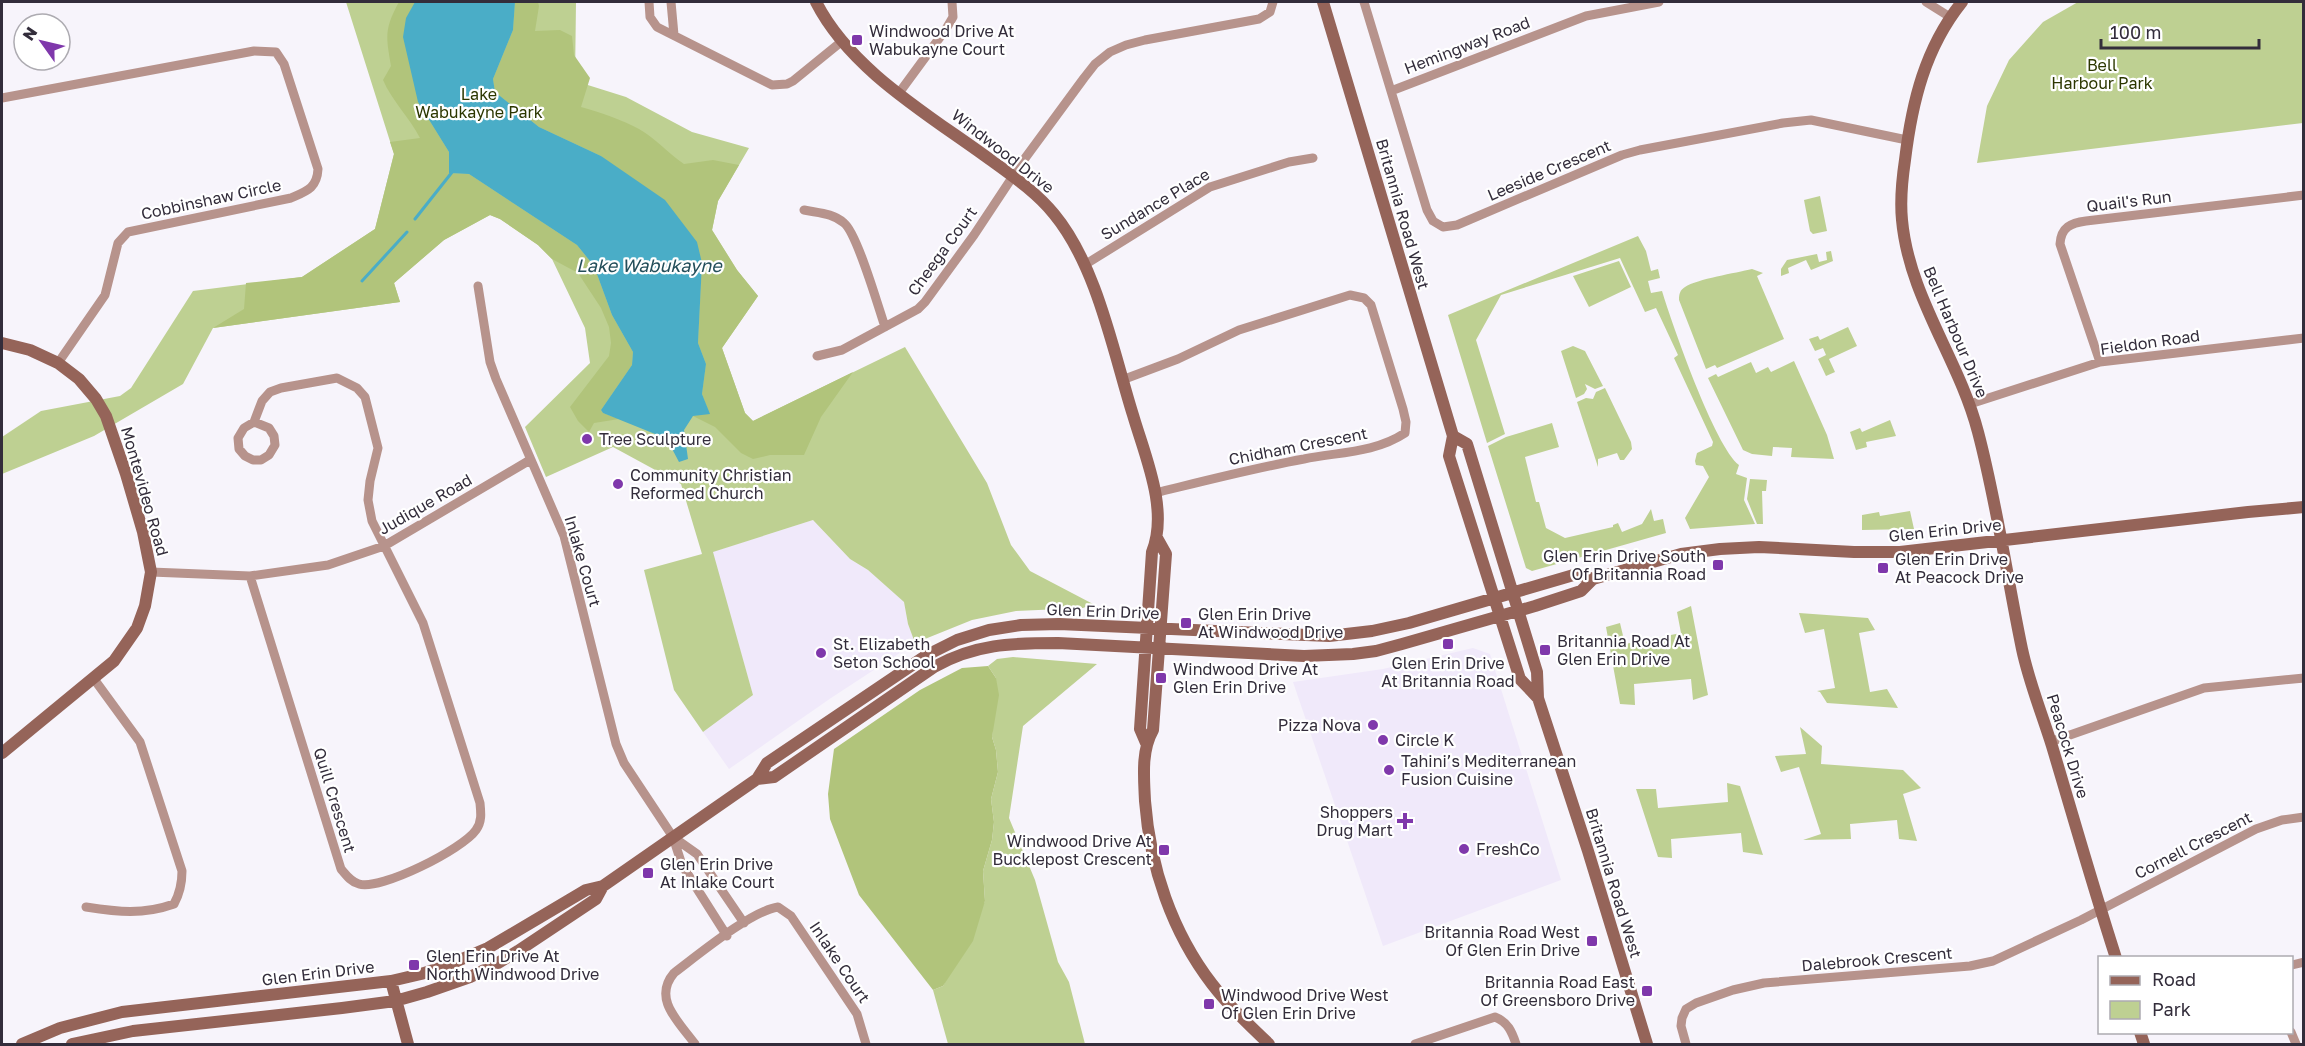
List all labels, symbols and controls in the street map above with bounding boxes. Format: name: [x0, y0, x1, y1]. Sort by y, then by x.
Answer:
north arrow: [12, 12, 72, 72]
street label: Hemingway Road: [1401, 12, 1533, 78]
scale bar: [2101, 12, 2258, 50]
place label: Windwood Drive At Wabukayne Court: [869, 21, 1014, 59]
text: 100 m: [2110, 21, 2161, 43]
text: N: [18, 23, 41, 44]
marker: Windwood Drive At Wabukayne Court: [850, 33, 864, 47]
park label: Bell Harbour Park: [2051, 55, 2153, 93]
park label: Lake Wabukayne Park: [415, 84, 543, 122]
street label: Windwood Drive: [948, 105, 1058, 197]
street label: Leeside Crescent: [1484, 135, 1614, 205]
street label: Britannia Road West: [1372, 136, 1434, 292]
street label: Sundance Place: [1097, 164, 1213, 244]
street label: Cobbinshaw Circle: [139, 174, 283, 224]
street label: Quail's Run: [2085, 186, 2173, 216]
street label: Cheega Court: [903, 203, 981, 299]
water label: Lake Wabukayne: [576, 254, 723, 276]
street label: Bell Harbour Drive: [1919, 263, 1993, 401]
street label: Fieldon Road: [2099, 325, 2201, 359]
street label: Chidham Crescent: [1227, 423, 1369, 469]
street label: Montevideo Road: [117, 424, 173, 558]
place label: Tree Sculpture: [599, 429, 711, 449]
marker: Tree Sculpture: [580, 432, 594, 446]
place label: Community Christian Reformed Church: [630, 465, 792, 503]
street label: Judique Road: [375, 469, 475, 539]
marker: Community Christian Reformed Church: [611, 477, 625, 491]
street label: Inlake Court: [560, 513, 606, 609]
street label: Glen Erin Drive: [1888, 514, 2002, 546]
place label: Glen Erin Drive South Of Britannia Road: [1543, 546, 1706, 584]
place label: Glen Erin Drive At Peacock Drive: [1895, 549, 2024, 587]
marker: Glen Erin Drive South Of Britannia Road: [1711, 558, 1725, 572]
marker: Glen Erin Drive At Peacock Drive: [1876, 561, 1890, 575]
street label: Glen Erin Drive: [1046, 599, 1160, 623]
place label: Glen Erin Drive At Windwood Drive: [1198, 604, 1343, 642]
marker: Glen Erin Drive At Windwood Drive: [1179, 616, 1193, 630]
place label: Britannia Road At Glen Erin Drive: [1557, 631, 1690, 669]
place label: St. Elizabeth Seton School: [833, 634, 935, 672]
marker: Glen Erin Drive At Britannia Road: [1441, 637, 1455, 651]
marker: Britannia Road At Glen Erin Drive: [1538, 643, 1552, 657]
marker: St. Elizabeth Seton School: [814, 646, 828, 660]
place label: Glen Erin Drive At Britannia Road: [1381, 653, 1515, 691]
place label: Windwood Drive At Glen Erin Drive: [1173, 659, 1318, 697]
marker: Windwood Drive At Glen Erin Drive: [1154, 671, 1168, 685]
street label: Peacock Drive: [2043, 691, 2093, 801]
place label: Pizza Nova: [1278, 715, 1361, 735]
marker: Pizza Nova: [1366, 718, 1380, 732]
place label: Circle K: [1395, 730, 1454, 750]
marker: Circle K: [1376, 733, 1390, 747]
street label: Quill Crescent: [310, 745, 360, 855]
place label: Tahini’s Mediterranean Fusion Cuisine: [1401, 751, 1576, 789]
marker: Tahini’s Mediterranean Fusion Cuisine: [1382, 763, 1396, 777]
place label: Shoppers Drug Mart: [1316, 802, 1393, 840]
street label: Britannia Road West: [1582, 806, 1646, 960]
street label: Cornell Crescent: [2131, 807, 2255, 883]
marker: Shoppers Drug Mart: [1398, 814, 1412, 828]
place label: Windwood Drive At Bucklepost Crescent: [992, 831, 1152, 869]
place label: FreshCo: [1476, 839, 1540, 859]
marker: FreshCo: [1457, 842, 1471, 856]
marker: Windwood Drive At Bucklepost Crescent: [1157, 843, 1171, 857]
place label: Glen Erin Drive At Inlake Court: [660, 854, 775, 892]
marker: Glen Erin Drive At Inlake Court: [641, 866, 655, 880]
street label: Inlake Court: [805, 917, 875, 1007]
place label: Britannia Road West Of Glen Erin Drive: [1424, 922, 1580, 960]
marker: Britannia Road West Of Glen Erin Drive: [1585, 934, 1599, 948]
street label: Dalebrook Crescent: [1801, 942, 1953, 976]
place label: Glen Erin Drive At North Windwood Drive: [426, 946, 599, 984]
street label: Glen Erin Drive: [261, 956, 375, 990]
legend: [2098, 956, 2293, 1034]
marker: Glen Erin Drive At North Windwood Drive: [407, 958, 421, 972]
text: Road: [2152, 968, 2196, 990]
place label: Britannia Road East Of Greensboro Drive: [1480, 972, 1635, 1010]
marker: Britannia Road East Of Greensboro Drive: [1640, 984, 1654, 998]
place label: Windwood Drive West Of Glen Erin Drive: [1221, 985, 1389, 1023]
marker: Windwood Drive West Of Glen Erin Drive: [1202, 997, 1216, 1011]
text: Park: [2152, 998, 2191, 1020]

